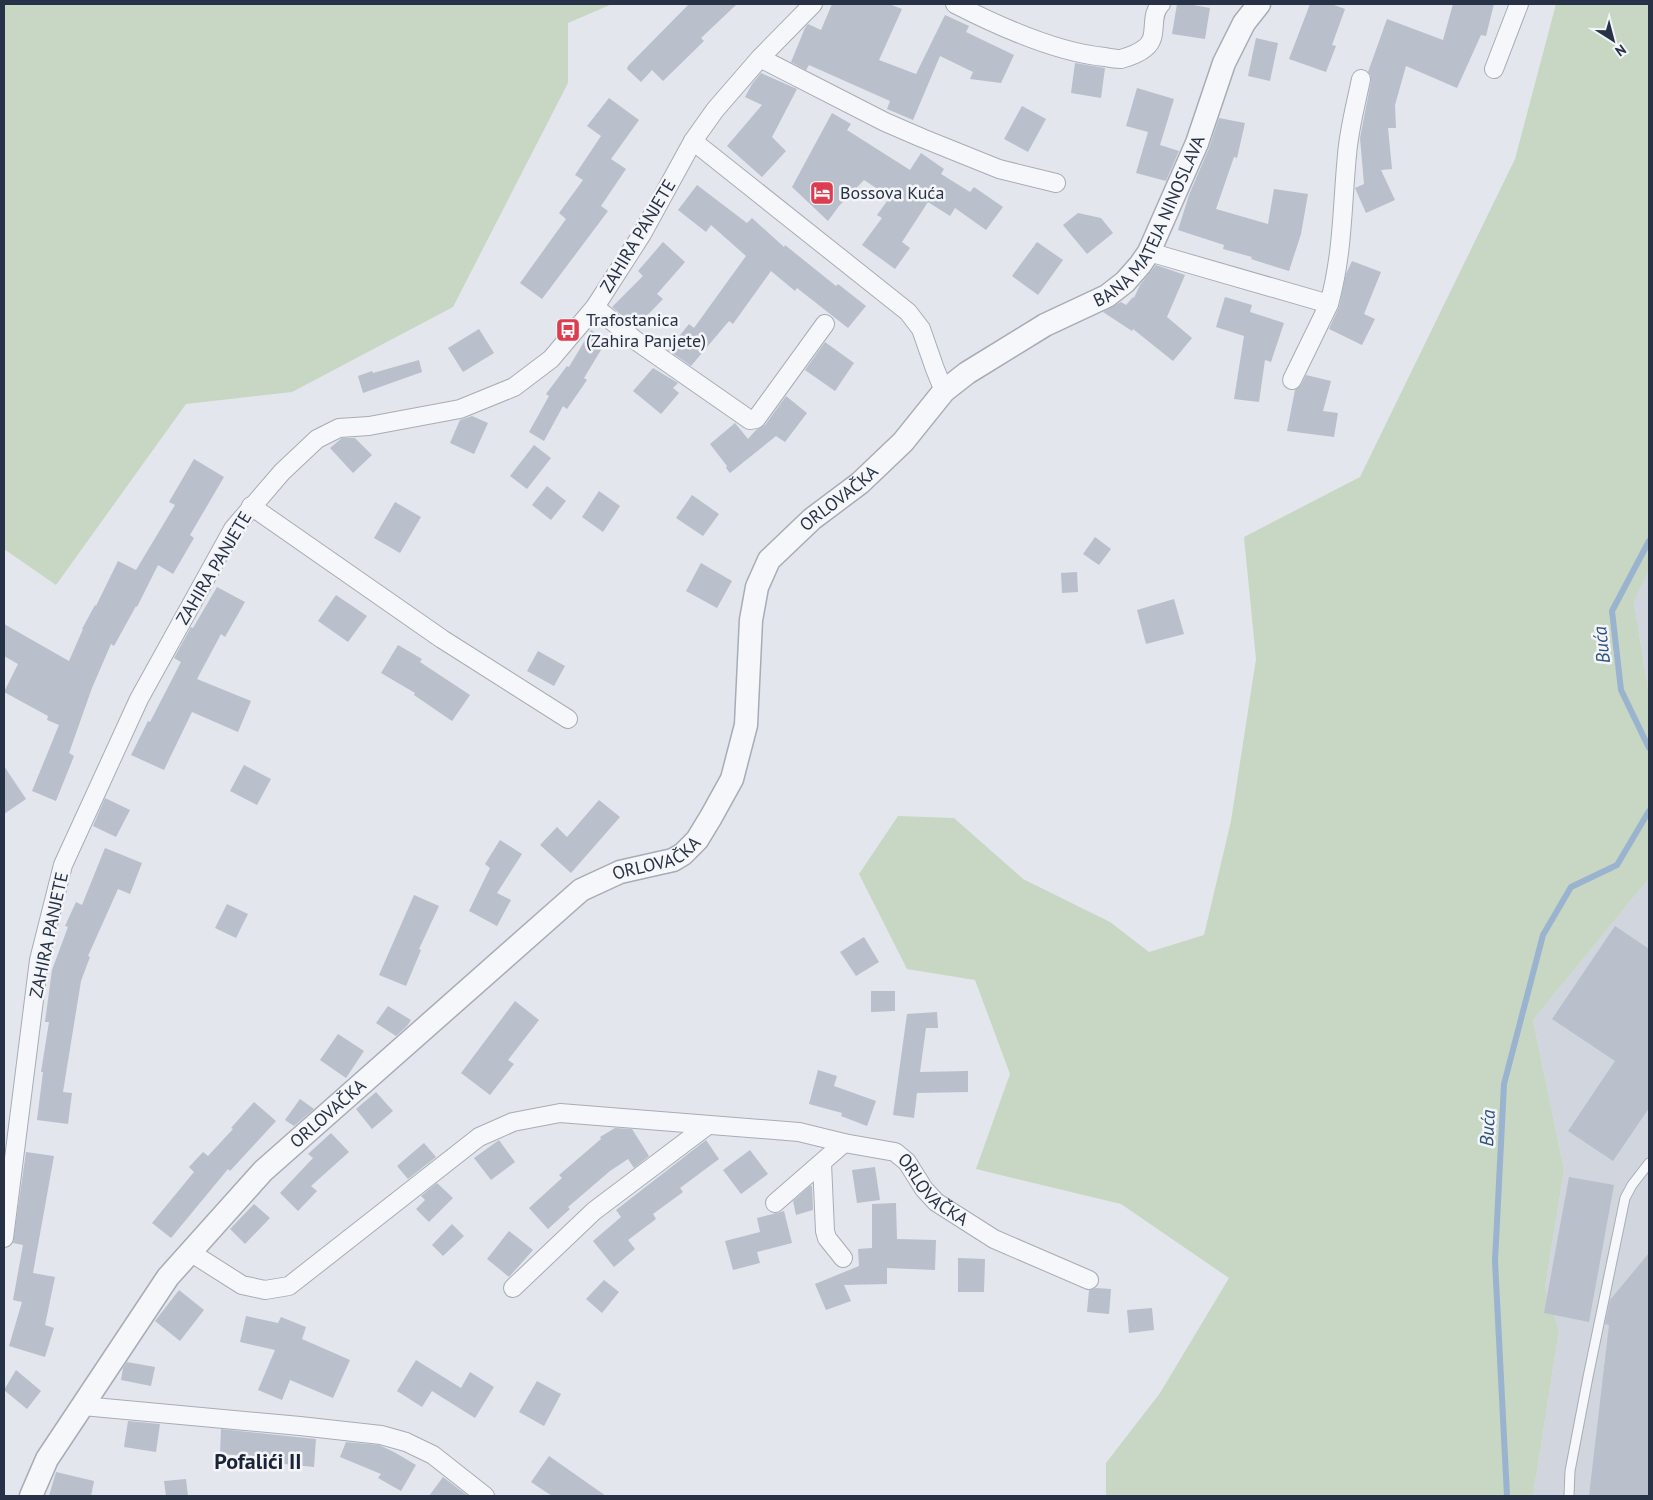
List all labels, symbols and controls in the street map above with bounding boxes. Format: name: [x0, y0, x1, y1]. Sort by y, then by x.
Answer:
north arrow: [1588, 15, 1638, 65]
text: N: [1612, 41, 1630, 61]
street label: BANA MATEJA NINOSLAVA: [1089, 132, 1210, 312]
street label: ZAHIRA PANJETE: [595, 175, 680, 297]
hotel icon: Bossova Kuća: [809, 180, 835, 206]
place label: Bossova Kuća: [840, 181, 944, 204]
place label: Trafostanica (Zahira Panjete): [586, 308, 706, 352]
bus stop icon: Trafostanica (Zahira Panjete): [555, 317, 581, 343]
street label: ORLOVAČKA: [794, 460, 883, 536]
street label: ZAHIRA PANJETE: [171, 507, 256, 629]
water label: Buća: [1587, 625, 1615, 665]
street label: ORLOVAČKA: [608, 831, 706, 885]
street label: ZAHIRA PANJETE: [24, 870, 73, 1000]
street label: ORLOVAČKA: [285, 1073, 371, 1153]
water label: Buća: [1474, 1108, 1500, 1147]
street label: ORLOVAČKA: [894, 1147, 973, 1231]
district label: Pofalići II: [214, 1447, 302, 1475]

